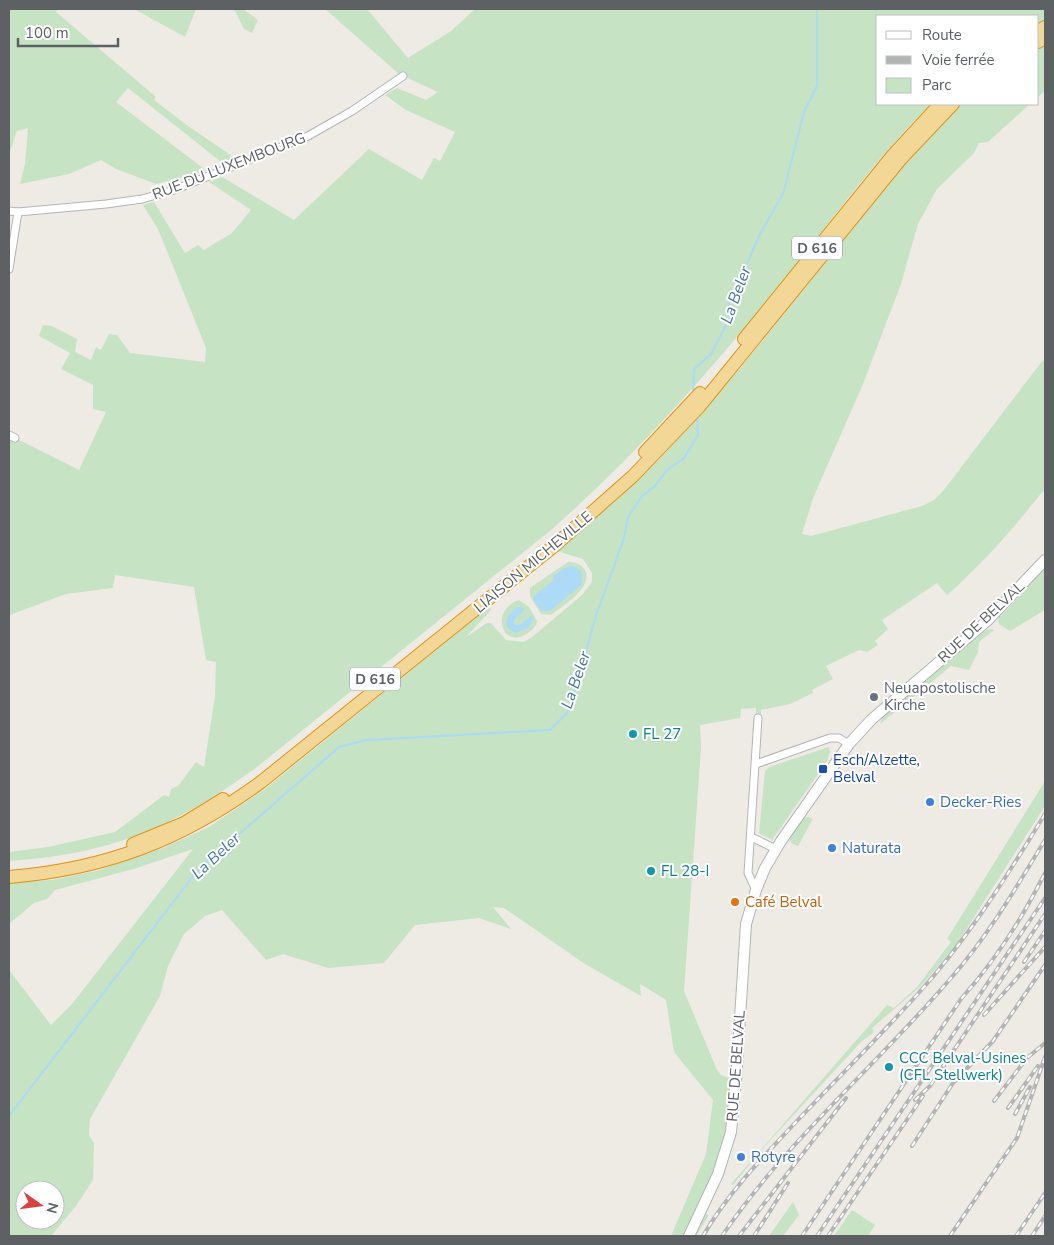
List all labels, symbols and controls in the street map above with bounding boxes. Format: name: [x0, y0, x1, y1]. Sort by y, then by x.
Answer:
scale bar: [18, 15, 118, 47]
legend: [876, 15, 1039, 105]
text: 100 m: [25, 23, 69, 43]
text: Route: [922, 25, 962, 45]
text: Voie ferrée: [921, 50, 994, 70]
text: Parc: [922, 75, 951, 95]
street label: RUE DU LUXEMBOURG: [149, 128, 309, 204]
road number: D 616: [792, 237, 842, 260]
water label: La Beler: [715, 262, 757, 327]
street label: LIAISON MICHEVILLE: [470, 507, 596, 617]
street label: RUE DE BELVAL: [933, 577, 1029, 667]
water label: La Beler: [556, 647, 596, 712]
road number: D 616: [350, 668, 400, 691]
place label: Neuapostolische Kirche: [884, 678, 996, 715]
marker: Neuapostolische Kirche: [868, 691, 880, 703]
place label: FL 27: [643, 724, 681, 744]
marker: FL 27: [627, 728, 639, 740]
place label: Esch/Alzette, Belval: [833, 750, 920, 787]
marker: Esch/Alzette, Belval: [817, 763, 829, 775]
place label: Decker-Ries: [940, 792, 1021, 812]
marker: Decker-Ries: [924, 796, 936, 808]
water label: La Beler: [187, 827, 246, 884]
place label: Naturata: [842, 838, 901, 858]
marker: Naturata: [826, 842, 838, 854]
place label: FL 28-I: [661, 861, 709, 881]
marker: FL 28-I: [645, 865, 657, 877]
place label: Café Belval: [745, 892, 822, 912]
marker: Café Belval: [729, 896, 741, 908]
street label: RUE DE BELVAL: [722, 1010, 750, 1122]
place label: CCC Belval-Usines (CFL Stellwerk): [899, 1048, 1026, 1085]
marker: CCC Belval-Usines (CFL Stellwerk): [883, 1061, 895, 1073]
place label: Rotyre: [751, 1147, 795, 1167]
marker: Rotyre: [735, 1151, 747, 1163]
north arrow: [15, 1180, 65, 1230]
text: N: [42, 1201, 63, 1215]

